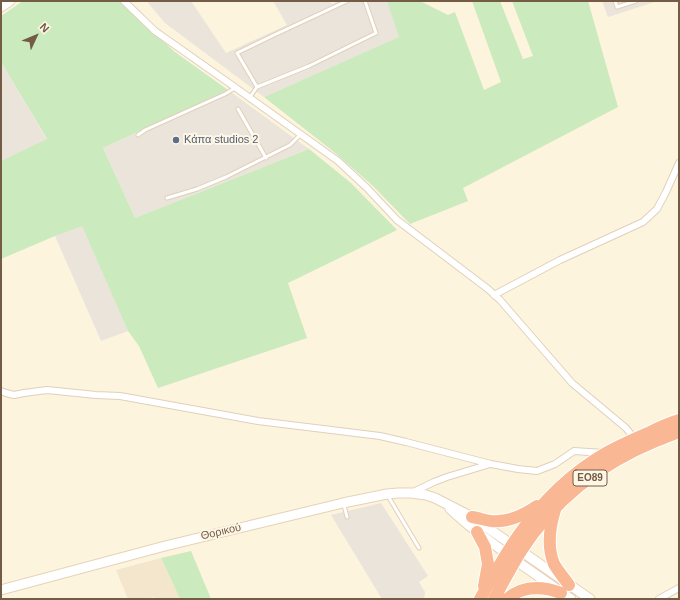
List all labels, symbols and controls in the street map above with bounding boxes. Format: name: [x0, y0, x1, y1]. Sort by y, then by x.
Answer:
north arrow: [16, 16, 56, 56]
text: N: [38, 21, 52, 35]
place label: Κάπα studios 2: [184, 133, 258, 147]
marker: Κάπα studios 2: [171, 135, 181, 145]
road number: ΕΟ89: [573, 470, 607, 486]
street label: Θορικού: [200, 521, 242, 543]

